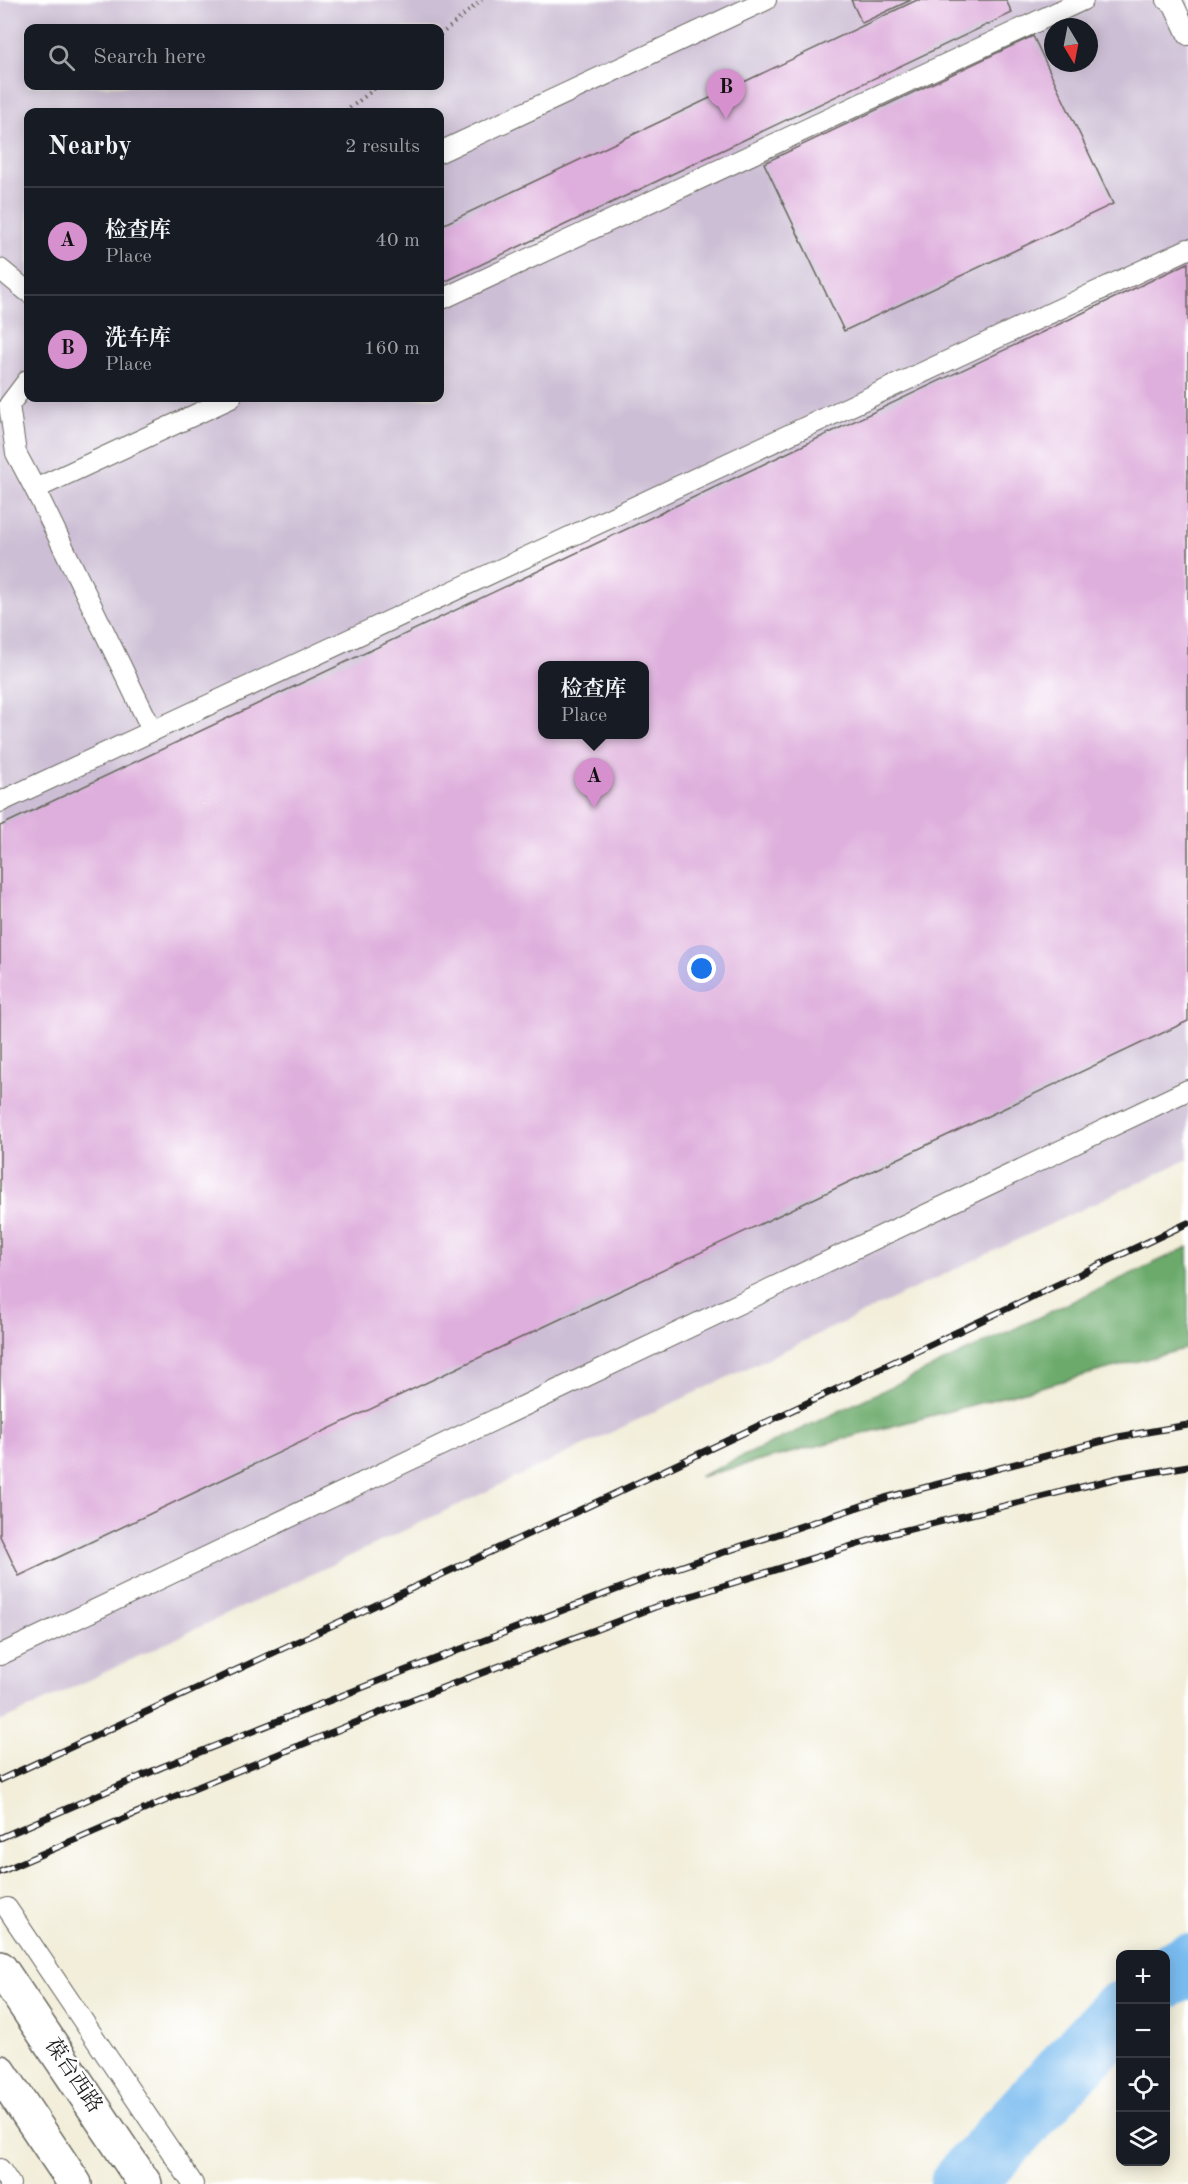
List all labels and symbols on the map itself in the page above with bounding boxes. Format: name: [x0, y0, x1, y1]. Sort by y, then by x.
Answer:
north arrow: [1044, 18, 1098, 72]
pin: B: [706, 70, 746, 119]
pin: A: [574, 758, 614, 808]
your location: [687, 954, 716, 983]
street label: 葆台西路: [41, 2034, 107, 2117]

